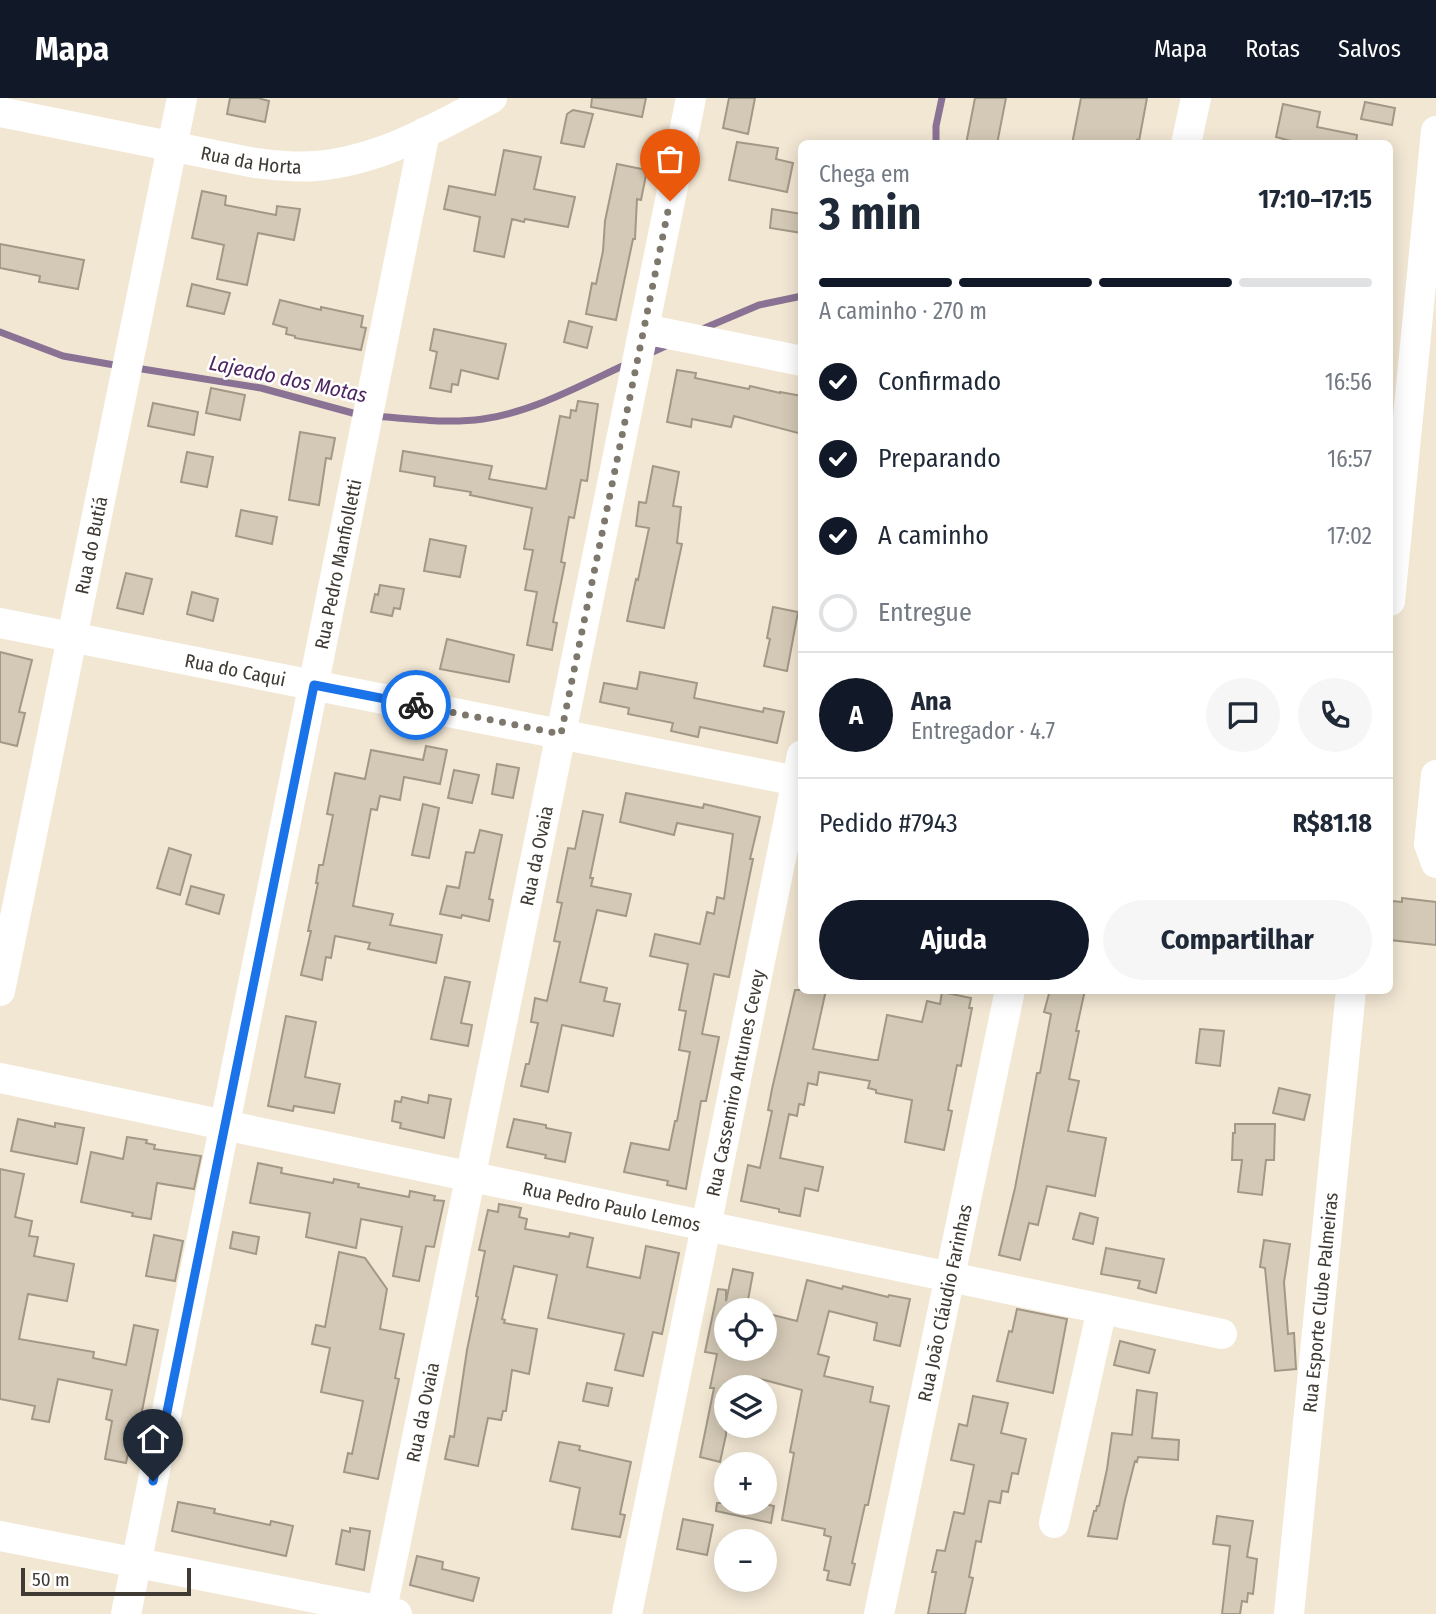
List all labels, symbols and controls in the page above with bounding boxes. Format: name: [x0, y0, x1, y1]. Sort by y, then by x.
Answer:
text: Mapa: [35, 29, 109, 69]
text: Mapa: [1154, 35, 1207, 63]
text: Rotas: [1245, 35, 1300, 63]
text: Salvos: [1338, 35, 1401, 63]
pin: [640, 129, 700, 201]
icon: bag: [651, 140, 689, 178]
street label: Rua da Horta: [199, 141, 302, 178]
text: Chega em: [819, 160, 910, 188]
text: 17:10–17:15: [1258, 184, 1372, 215]
text: 3 min: [819, 186, 921, 241]
text: A caminho · 270 m: [819, 297, 987, 325]
water label: Lajeado dos Motas: [207, 350, 369, 408]
icon: check: [819, 363, 857, 401]
text: Confirmado: [878, 366, 1001, 397]
text: 16:56: [1325, 368, 1372, 396]
icon: check: [819, 440, 857, 478]
text: Preparando: [878, 443, 1001, 474]
text: 16:57: [1327, 445, 1372, 473]
street label: Rua Pedro Manfiolletti: [309, 477, 366, 651]
street label: Rua do Butiá: [70, 494, 112, 596]
icon: check: [819, 517, 857, 555]
text: A caminho: [878, 520, 989, 551]
text: 17:02: [1327, 522, 1372, 550]
text: Entregue: [878, 597, 972, 628]
street label: Rua do Caqui: [183, 648, 288, 691]
courier: [381, 670, 451, 740]
button: chat: [1206, 678, 1280, 752]
button: phone: [1298, 678, 1372, 752]
icon: bike: [397, 686, 435, 724]
text: Ana: [911, 686, 952, 717]
text: A: [849, 700, 863, 731]
text: Entregador · 4.7: [911, 717, 1055, 745]
street label: Rua da Ovaia: [515, 804, 558, 908]
text: Pedido #7943: [819, 808, 958, 839]
text: R$81.18: [1292, 808, 1372, 839]
button: Ajuda: [819, 900, 1089, 980]
button: Compartilhar: [1103, 900, 1372, 980]
street label: Rua Cassemiro Antunes Cevey: [701, 967, 770, 1198]
street label: Rua Pedro Paulo Lemos: [521, 1176, 703, 1236]
street label: Rua Esporte Clube Palmeiras: [1298, 1191, 1342, 1414]
street label: Rua João Cláudio Farinhas: [912, 1202, 976, 1404]
map controls: [714, 1298, 777, 1592]
button: locate: [714, 1298, 777, 1361]
street label: Rua da Ovaia: [401, 1360, 444, 1464]
button: layers: [714, 1375, 777, 1438]
pin: [123, 1409, 183, 1481]
icon: home: [134, 1420, 172, 1458]
button: +: [714, 1452, 777, 1515]
button: −: [714, 1529, 777, 1592]
scale bar: [21, 1565, 191, 1597]
text: 50 m: [32, 1568, 70, 1591]

